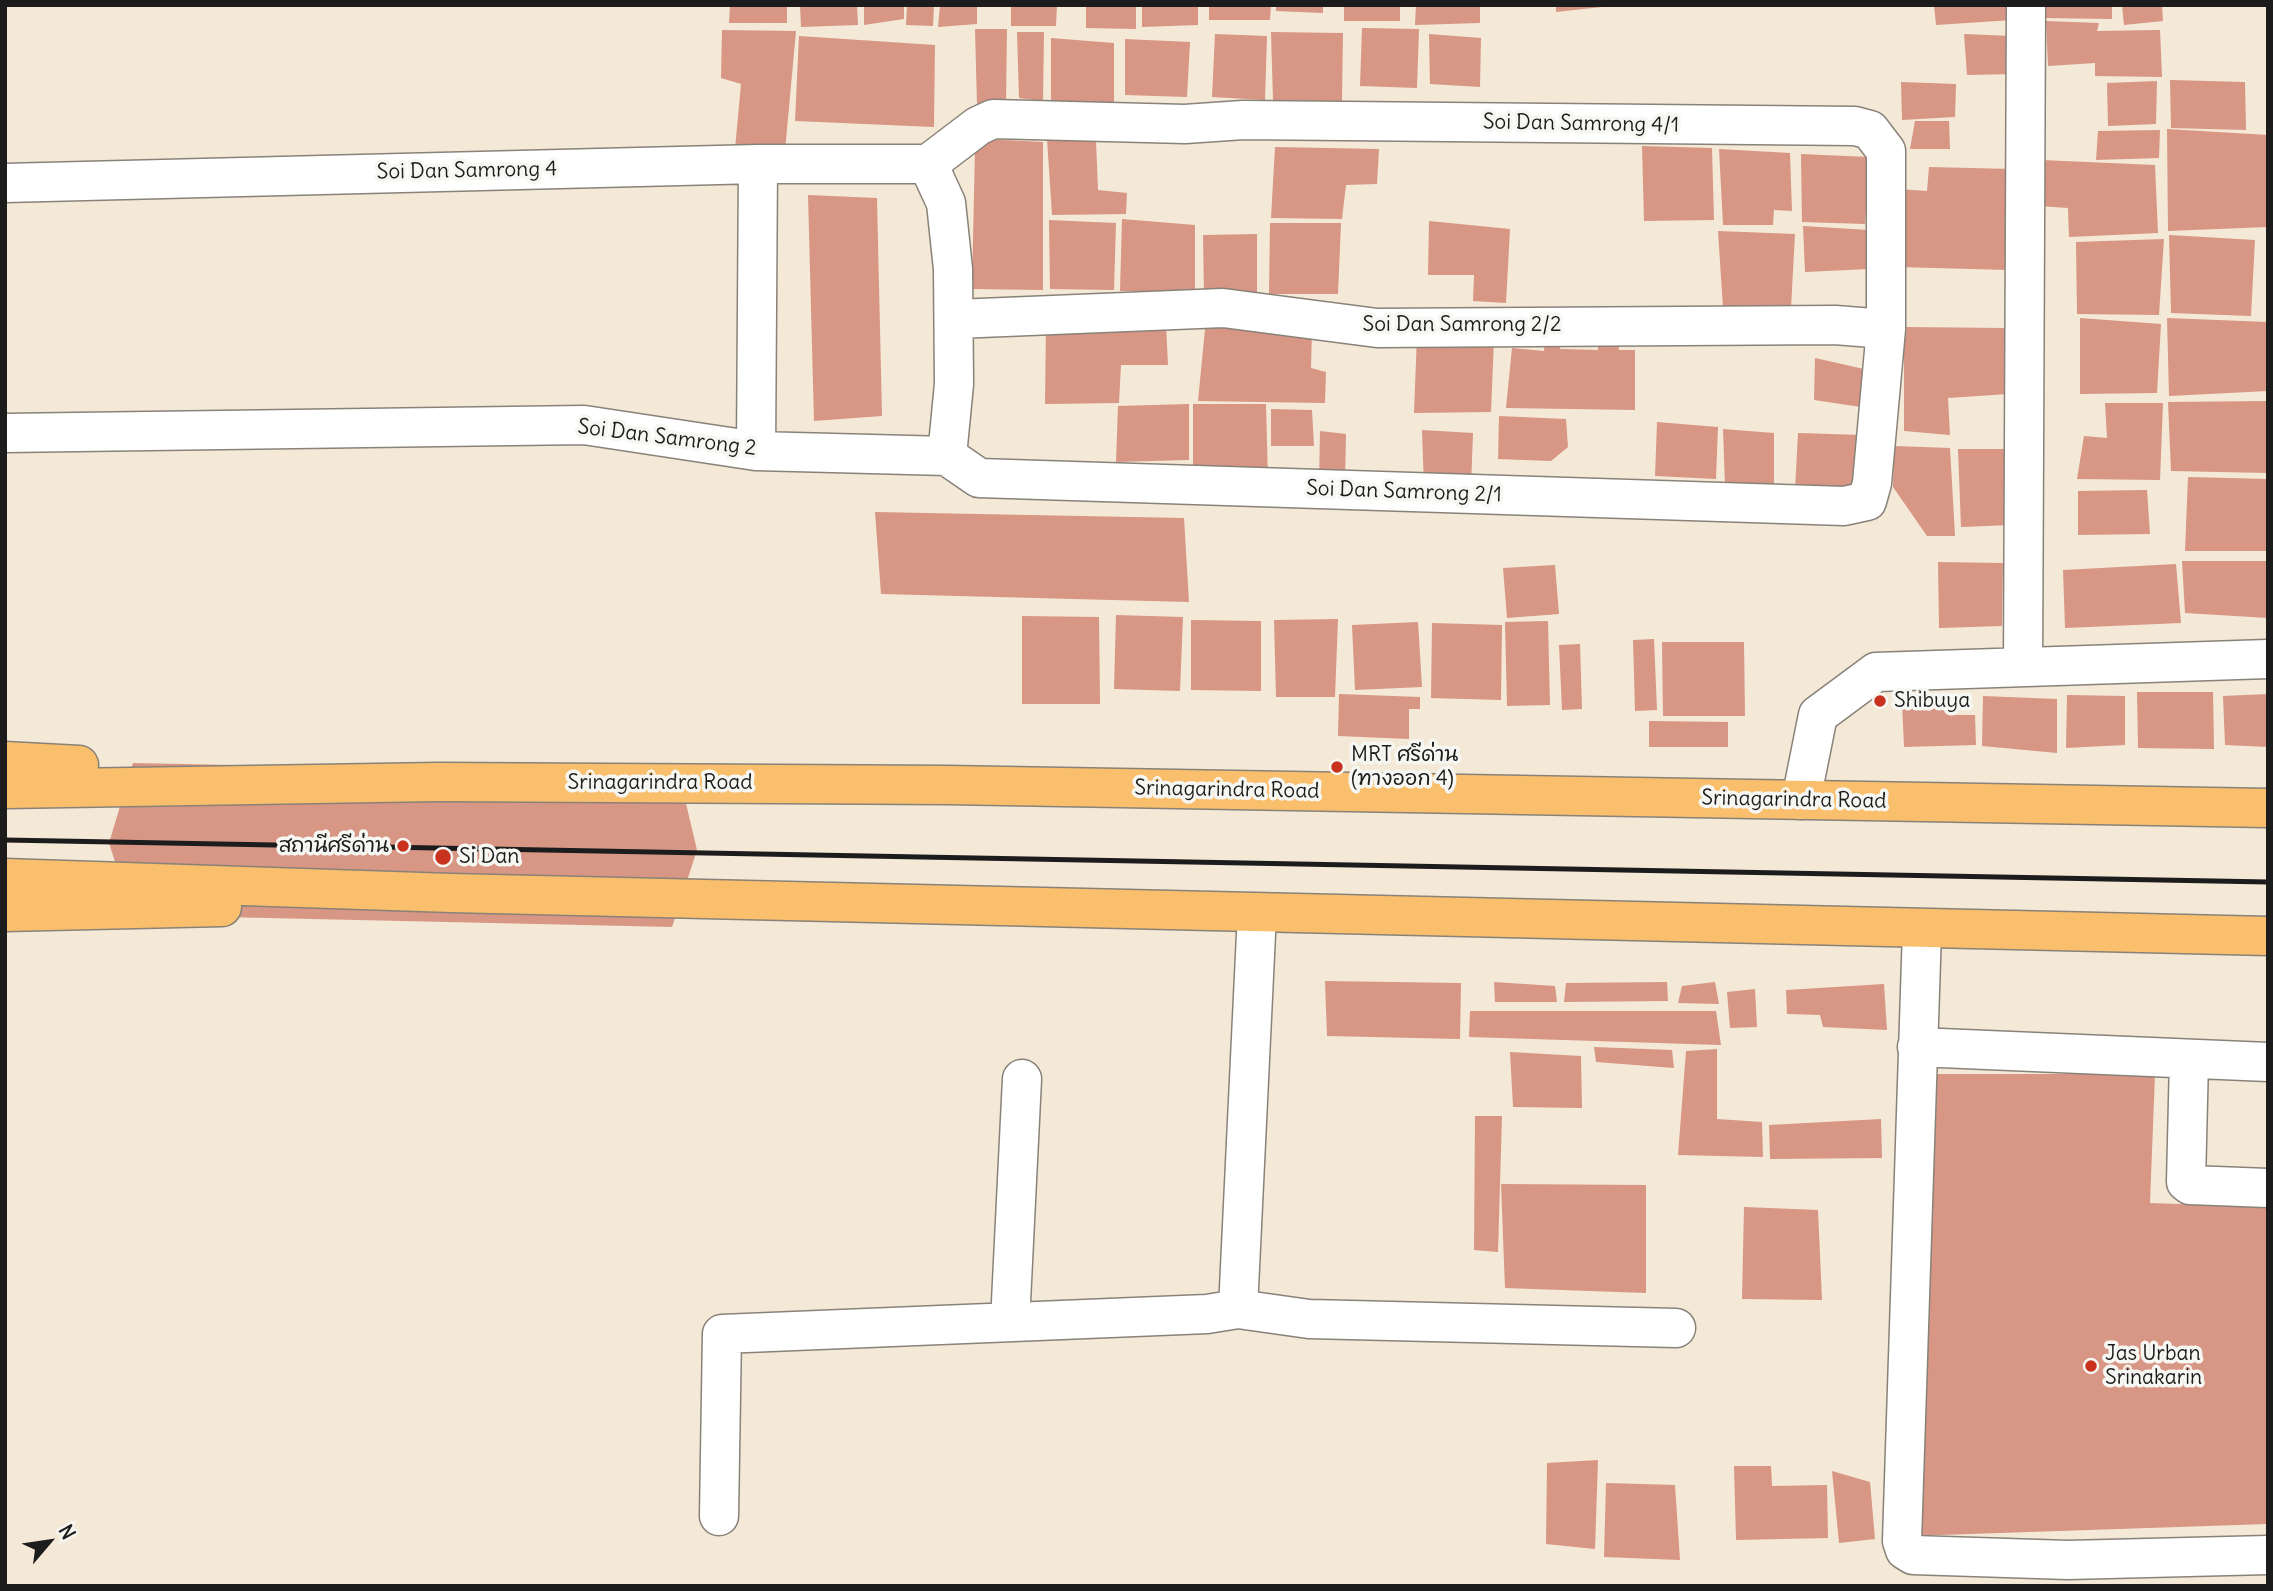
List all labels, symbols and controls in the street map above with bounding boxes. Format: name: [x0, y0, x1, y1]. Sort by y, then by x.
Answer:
street label: Soi Dan Samrong 4/1: [1483, 110, 1679, 138]
street label: Soi Dan Samrong 4: [377, 157, 557, 185]
street label: Soi Dan Samrong 2/2: [1363, 312, 1561, 338]
street label: Soi Dan Samrong 2: [576, 415, 758, 461]
street label: Soi Dan Samrong 2/1: [1306, 476, 1502, 508]
place label: Shibuya: [1894, 688, 1970, 714]
marker: Shibuya: [1872, 693, 1888, 709]
place label: MRT ศรีด่าน (ทางออก 4): [1351, 742, 1458, 792]
marker: MRT ศรีด่าน (ทางออก 4): [1329, 759, 1345, 775]
street label: Srinagarindra Road: [567, 770, 753, 796]
street label: Srinagarindra Road: [1134, 776, 1320, 804]
street label: Srinagarindra Road: [1701, 786, 1887, 814]
place label: สถานีศรีด่าน: [279, 833, 389, 859]
marker: สถานีศรีด่าน: [395, 838, 411, 854]
place label: Si Dan: [459, 844, 519, 870]
marker: Si Dan: [433, 847, 453, 867]
place label: Jas Urban Srinakarin: [2105, 1341, 2202, 1391]
marker: Jas Urban Srinakarin: [2083, 1358, 2099, 1374]
north arrow: [14, 1507, 84, 1577]
text: N: [54, 1520, 81, 1543]

